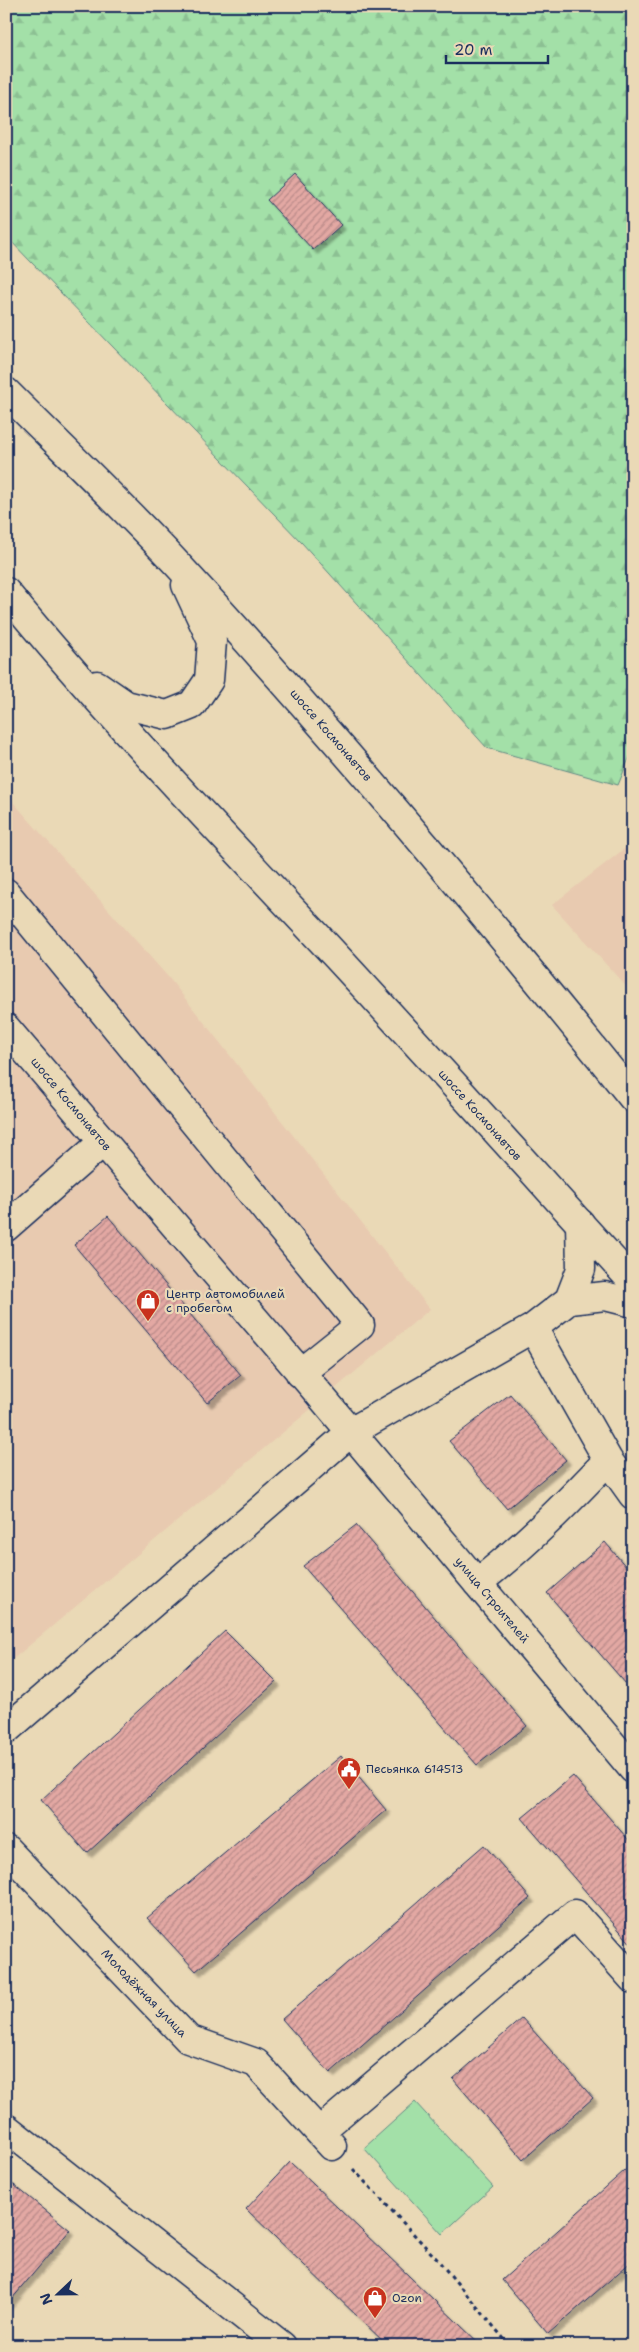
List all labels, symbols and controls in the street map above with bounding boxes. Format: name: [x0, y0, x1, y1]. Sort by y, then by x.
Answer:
scale bar: [446, 32, 549, 64]
text: 20 m: [454, 40, 493, 60]
street label: шоссе Космонавтов: [286, 685, 376, 785]
street label: шоссе Космонавтов: [27, 1054, 115, 1154]
street label: шоссе Космонавтов: [435, 1066, 525, 1164]
place label: Центр автомобилей с пробегом: [166, 1286, 285, 1316]
shop icon: Центр автомобилей с пробегом: [135, 1288, 161, 1322]
street label: улица Строителей: [451, 1554, 533, 1647]
public building icon: Песьянка 614513: [336, 1756, 362, 1790]
place label: Песьянка 614513: [366, 1761, 464, 1777]
street label: Молодёжная улица: [98, 1945, 191, 2041]
north arrow: [32, 2270, 82, 2320]
shop icon: Ozon: [362, 2285, 388, 2319]
text: N: [36, 2290, 56, 2307]
place label: Ozon: [392, 2290, 422, 2306]

